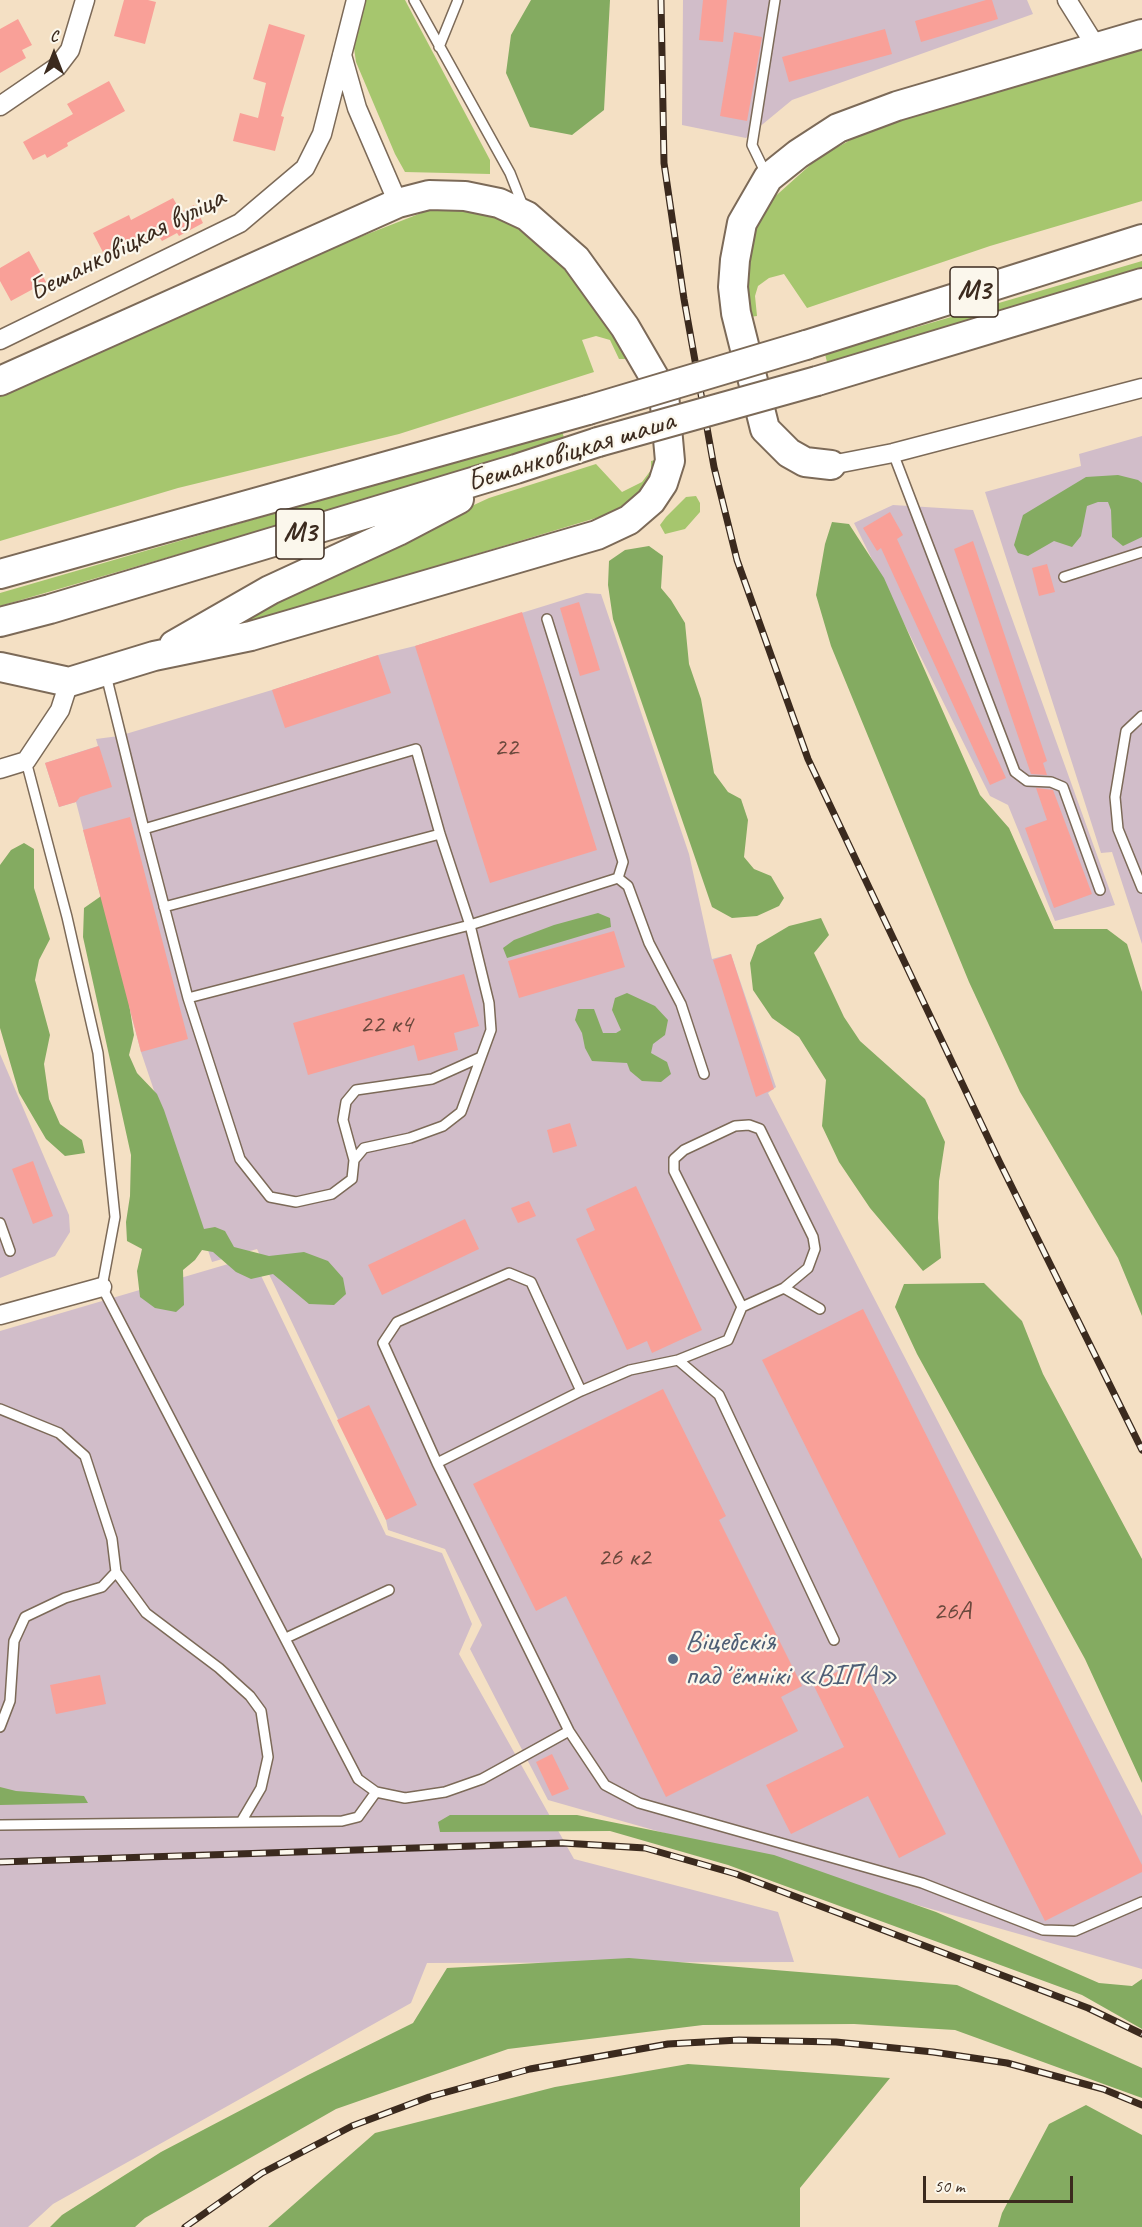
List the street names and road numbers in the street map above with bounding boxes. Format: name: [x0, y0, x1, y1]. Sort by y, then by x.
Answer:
street label: Бешанковіцкая вуліца: [23, 180, 231, 310]
road number: М3: [950, 267, 998, 317]
street label: Бешанковіцкая шаша: [463, 403, 679, 501]
road number: М3: [276, 509, 324, 559]

